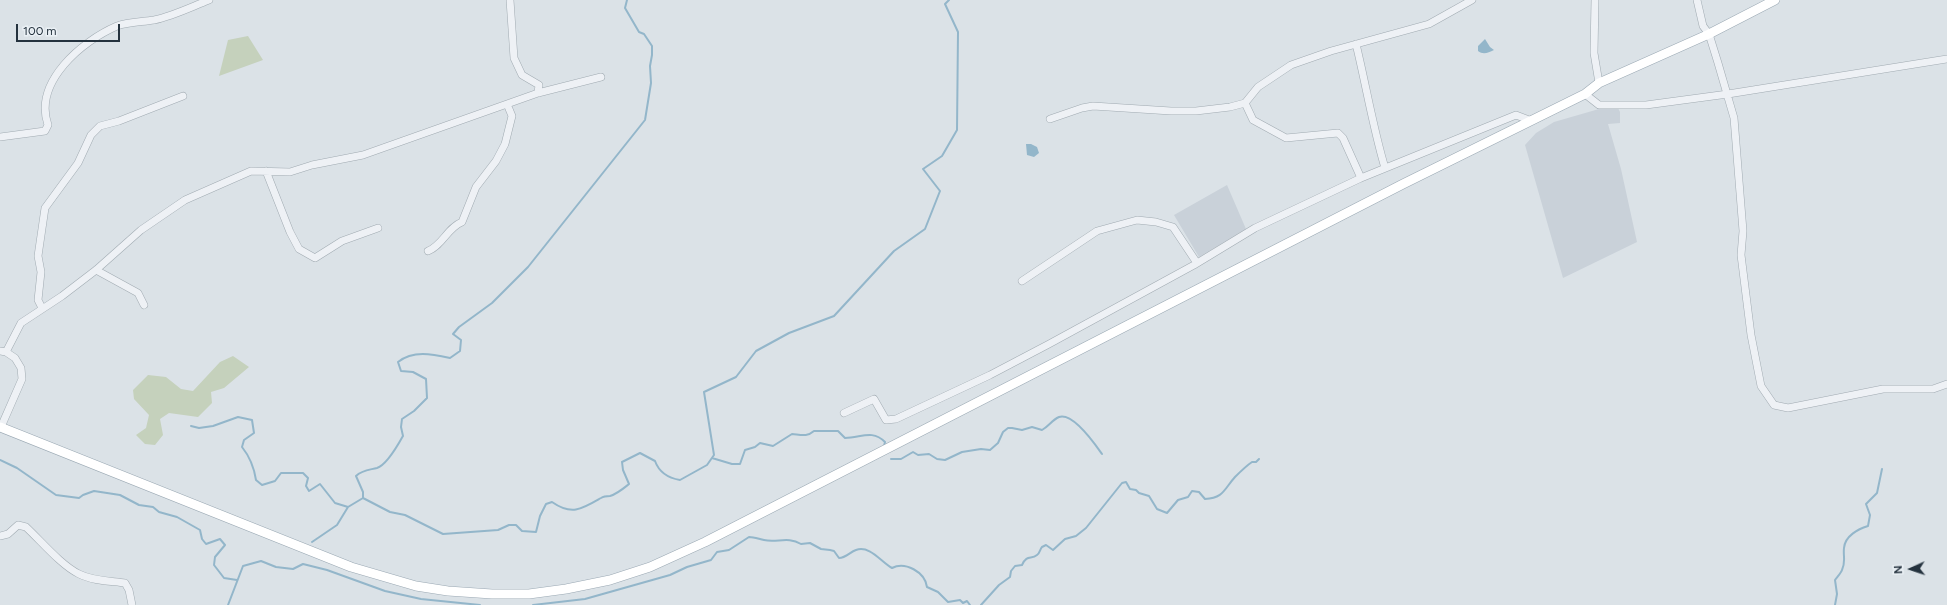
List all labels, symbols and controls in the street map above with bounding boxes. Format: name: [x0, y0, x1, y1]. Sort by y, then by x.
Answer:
scale bar: [18, 16, 122, 42]
text: 100 m: [23, 24, 57, 38]
north arrow: [1891, 549, 1931, 589]
text: N: [1892, 565, 1905, 574]

